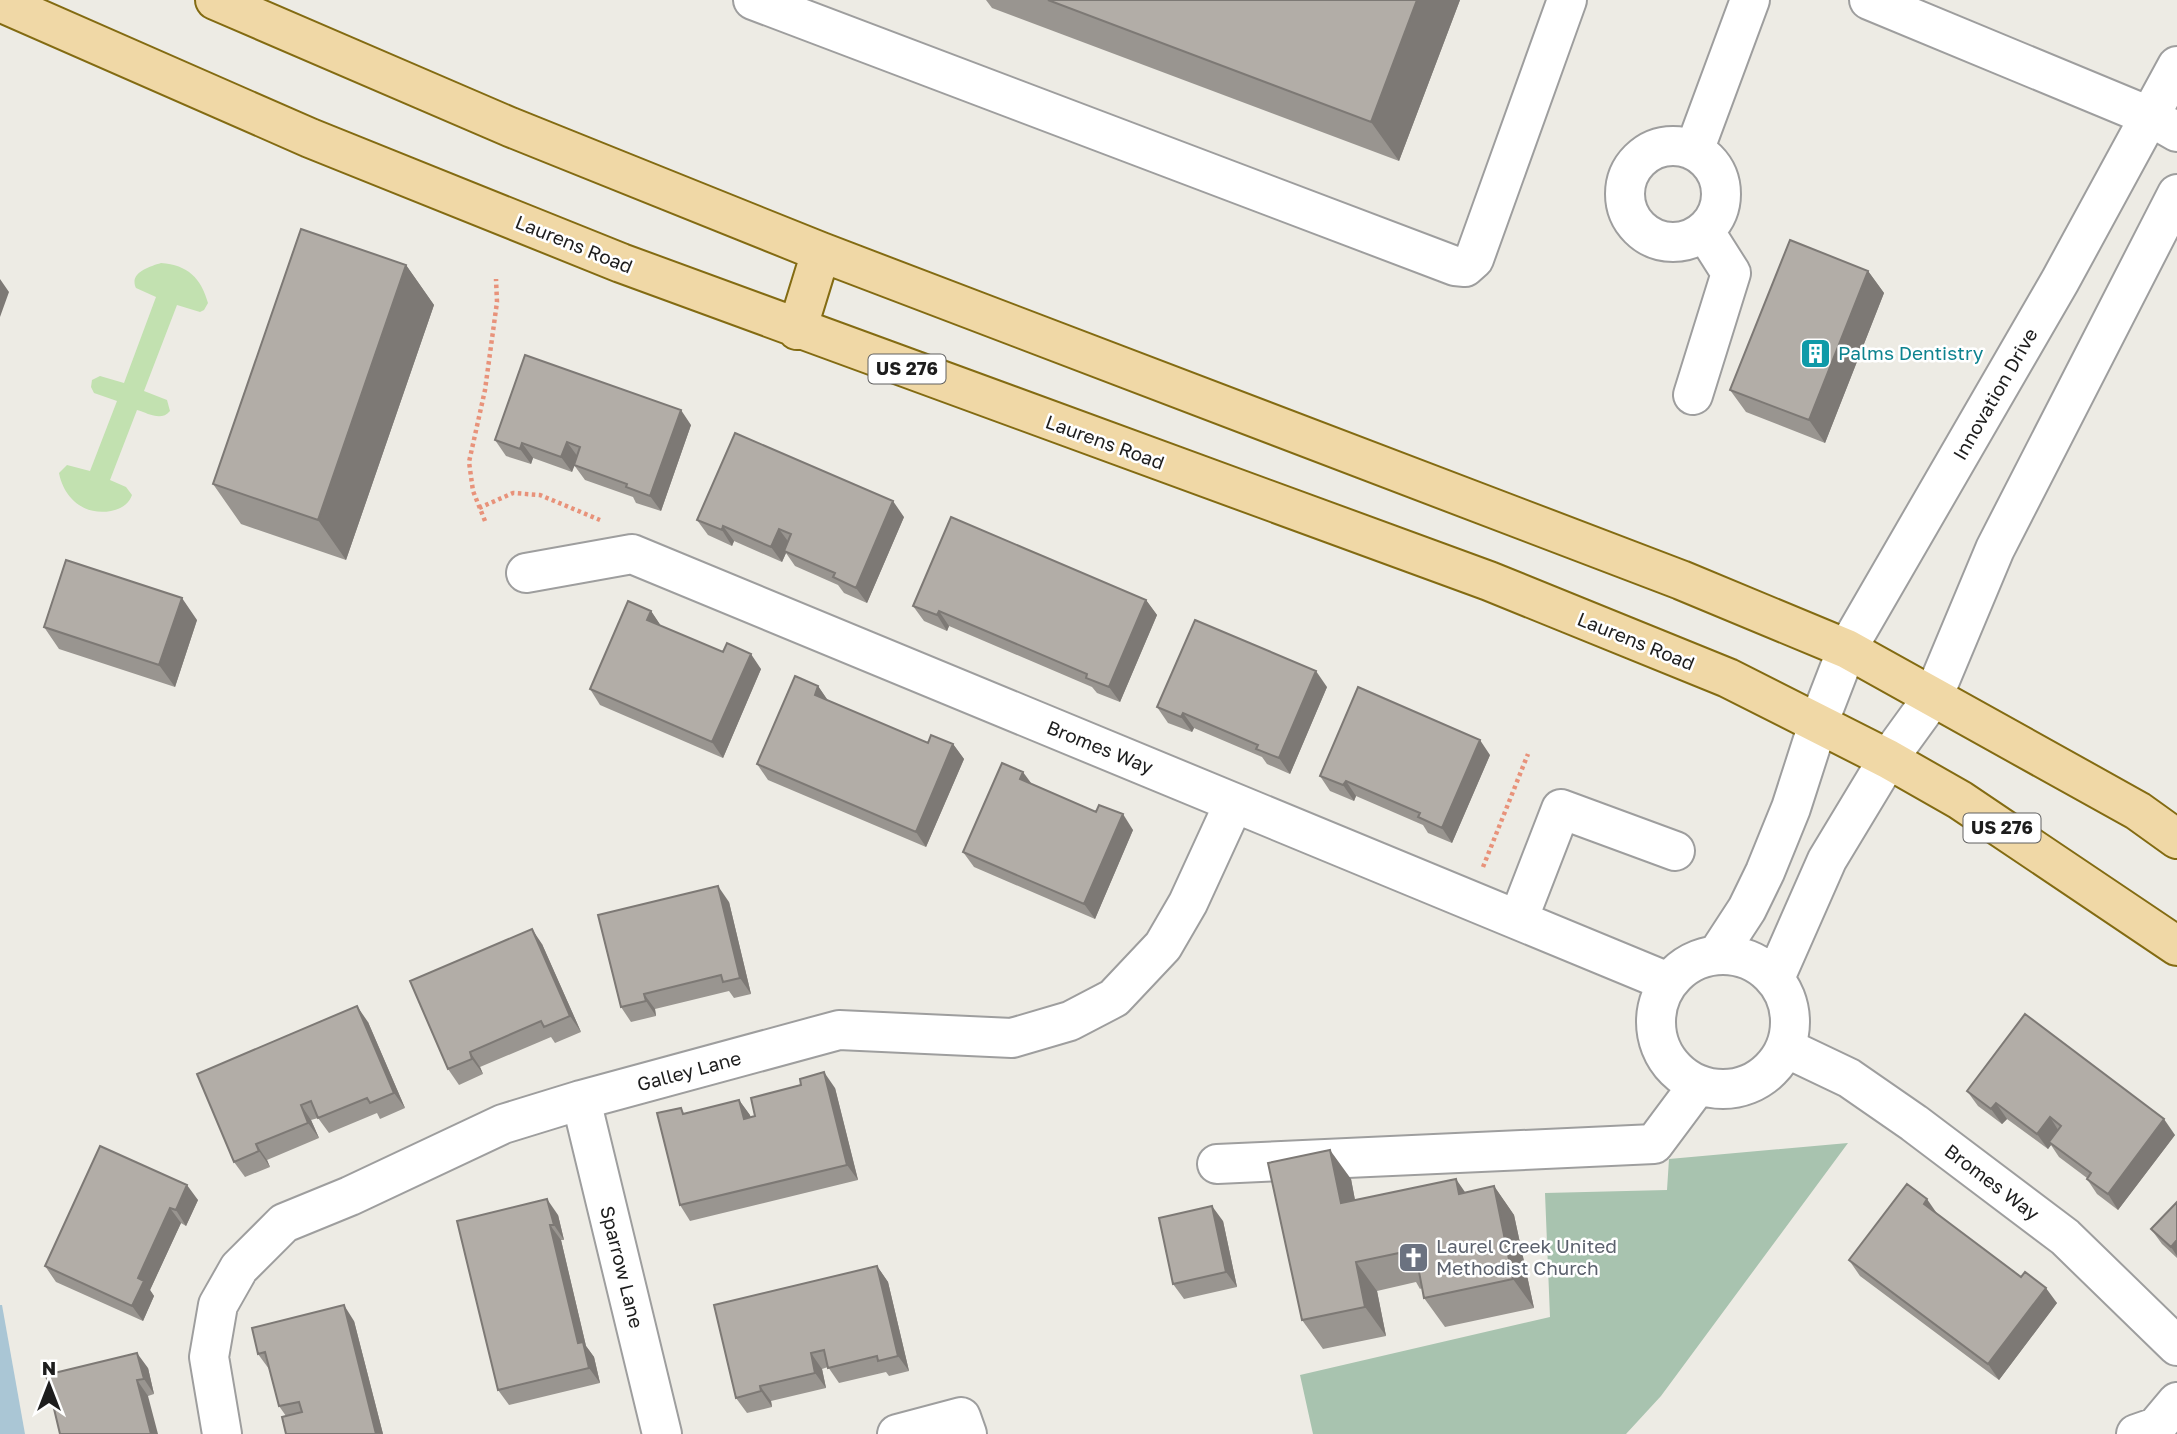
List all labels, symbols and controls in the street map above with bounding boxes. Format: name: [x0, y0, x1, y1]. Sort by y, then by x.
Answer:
street label: Laurens Road: [512, 210, 636, 278]
street label: Innovation Drive: [1947, 324, 2042, 464]
building icon: Palms Dentistry: [1798, 336, 1832, 370]
place label: Palms Dentistry: [1838, 341, 1984, 364]
road number: US 276: [869, 354, 946, 384]
street label: Laurens Road: [1043, 409, 1168, 474]
street label: Laurens Road: [1574, 607, 1698, 675]
street label: Bromes Way: [1044, 715, 1157, 778]
road number: US 276: [1964, 814, 2040, 842]
street label: Galley Lane: [634, 1046, 743, 1095]
street label: Bromes Way: [1940, 1139, 2044, 1225]
street label: Sparrow Lane: [596, 1203, 649, 1330]
place label: Laurel Creek United Methodist Church: [1436, 1234, 1617, 1279]
church icon: Laurel Creek United Methodist Church: [1396, 1240, 1430, 1274]
north arrow: [14, 1350, 84, 1420]
text: N: [42, 1356, 56, 1379]

